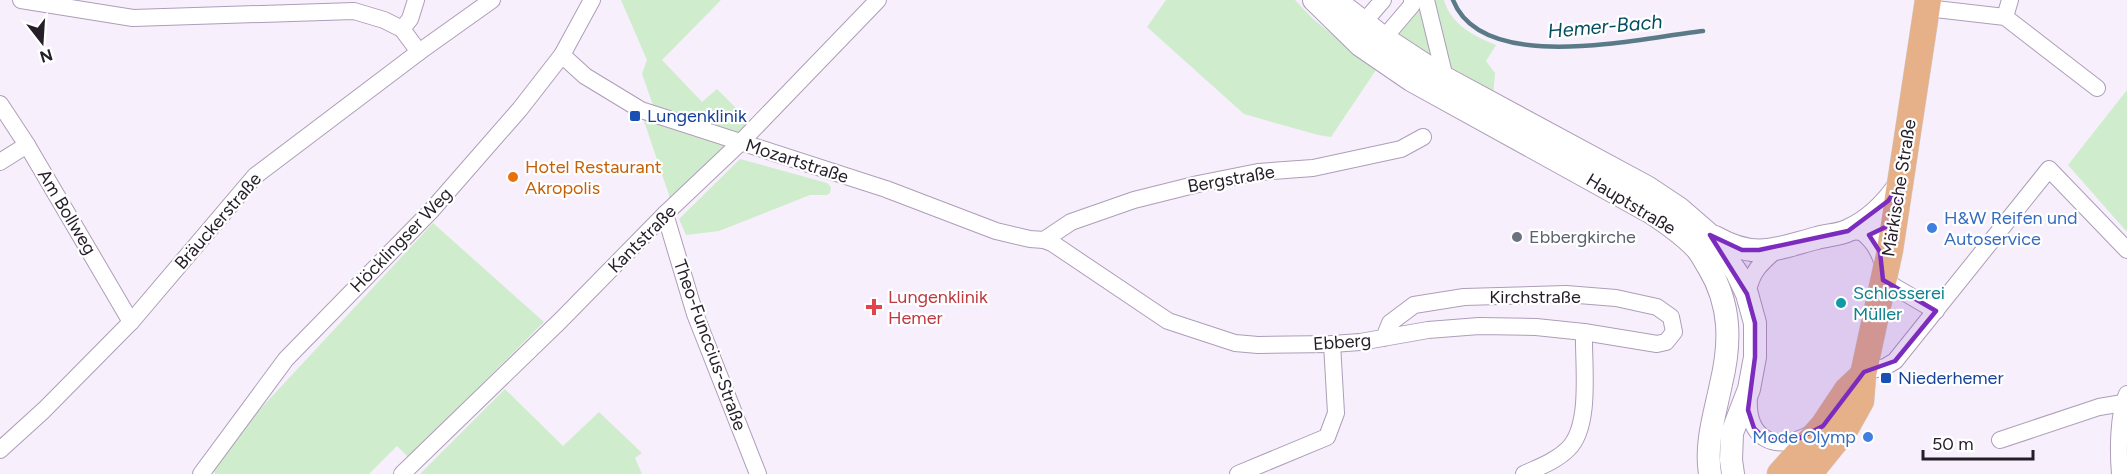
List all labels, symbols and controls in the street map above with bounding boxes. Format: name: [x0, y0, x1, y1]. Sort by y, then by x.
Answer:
water label: Hemer-Bach: [1547, 9, 1663, 43]
north arrow: [12, 12, 72, 72]
text: N: [38, 45, 55, 67]
place label: Lungenklinik: [647, 105, 747, 127]
marker: Lungenklinik: [628, 109, 642, 123]
street label: Märkische Straße: [1877, 118, 1921, 258]
street label: Mozartstraße: [743, 134, 851, 188]
place label: Hotel Restaurant Akropolis: [525, 156, 662, 199]
street label: Bergstraße: [1186, 161, 1276, 197]
street label: Am Bollweg: [33, 165, 101, 259]
street label: Bräuckerstraße: [170, 168, 266, 274]
street label: Hauptstraße: [1582, 169, 1680, 239]
marker: Hotel Restaurant Akropolis: [506, 170, 520, 184]
street label: Höcklingser Weg: [346, 183, 456, 297]
street label: Kantstraße: [603, 200, 681, 278]
place label: H&W Reifen und Autoservice: [1944, 207, 2078, 250]
marker: H&W Reifen und Autoservice: [1925, 221, 1939, 235]
place label: Ebbergkirche: [1529, 226, 1636, 248]
marker: Ebbergkirche: [1510, 230, 1524, 244]
street label: Theo-Funccius-Straße: [669, 257, 751, 434]
place label: Schlosserei Müller: [1853, 282, 1945, 325]
place label: Lungenklinik Hemer: [888, 286, 988, 329]
street label: Kirchstraße: [1489, 286, 1581, 308]
marker: Schlosserei Müller: [1834, 296, 1848, 310]
marker: Lungenklinik Hemer: [865, 298, 883, 316]
street label: Ebberg: [1312, 329, 1372, 355]
place label: Niederhemer: [1898, 367, 2004, 389]
marker: Niederhemer: [1879, 371, 1893, 385]
scale bar: [1923, 423, 2032, 461]
place label: Mode Olymp: [1752, 426, 1856, 448]
marker: Mode Olymp: [1861, 430, 1875, 444]
text: 50 m: [1932, 433, 1974, 455]

